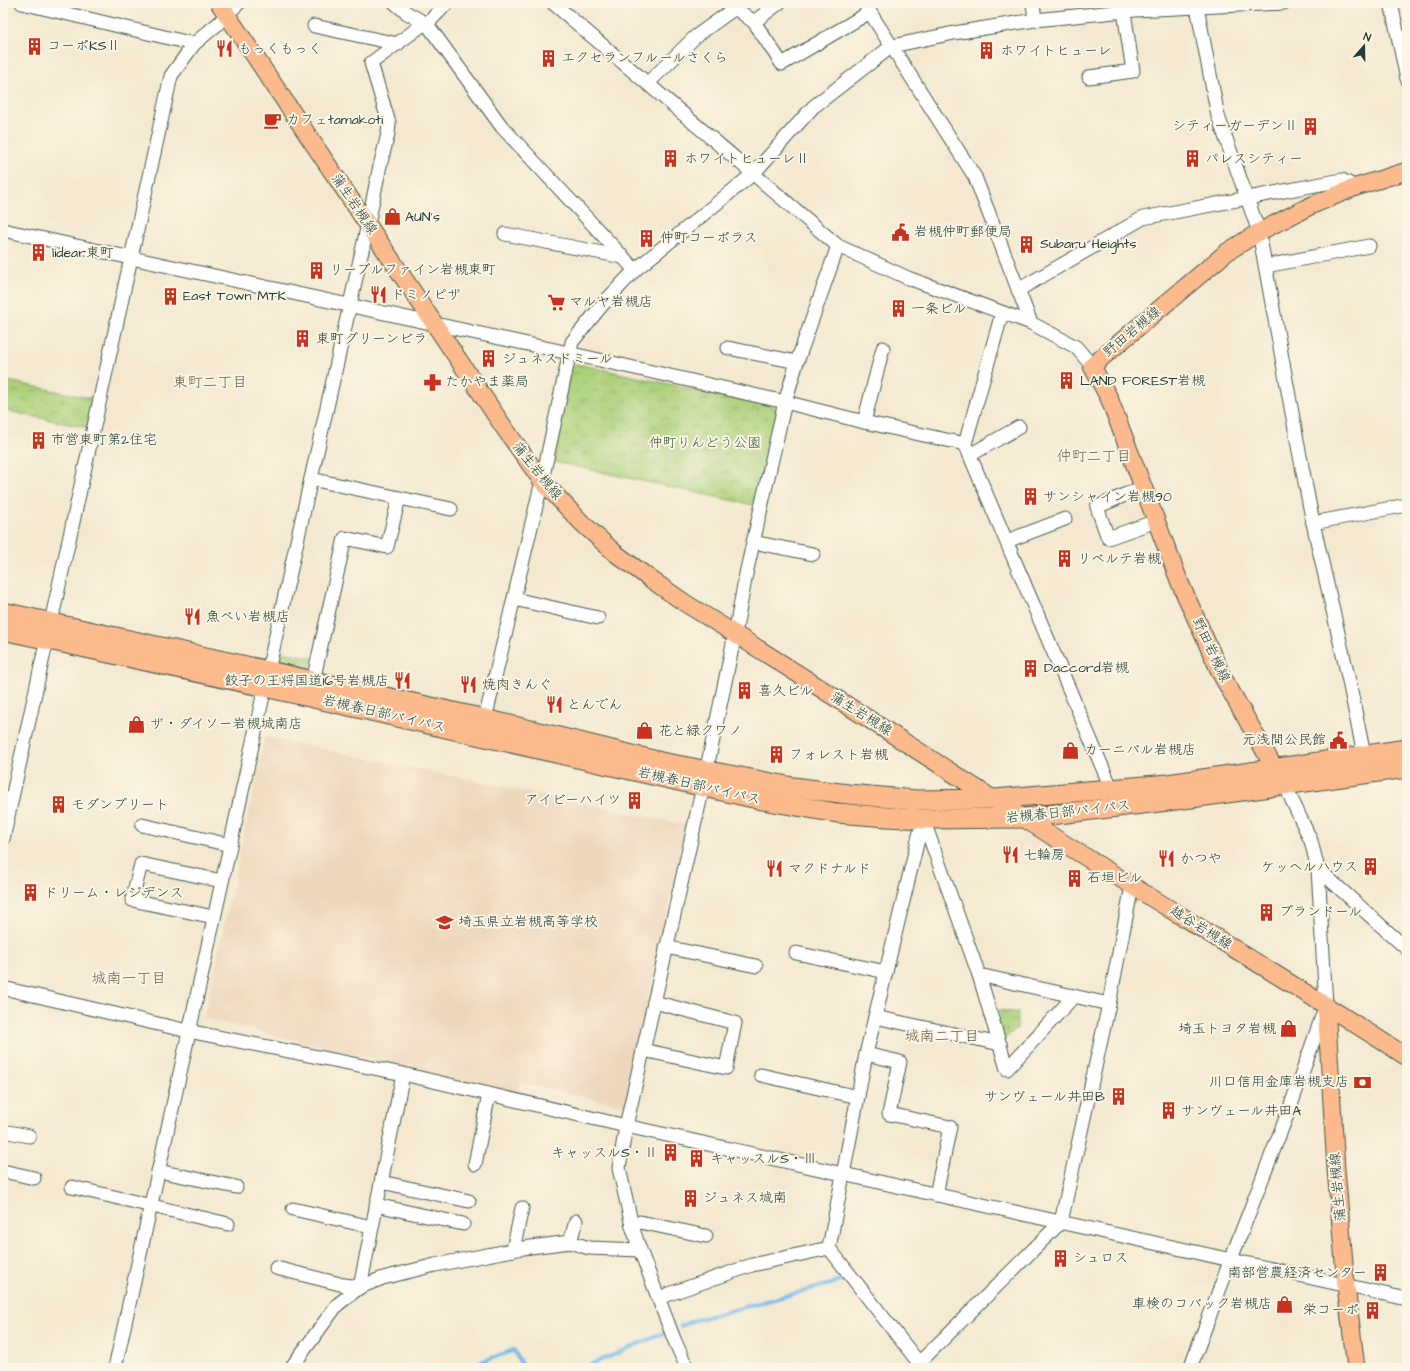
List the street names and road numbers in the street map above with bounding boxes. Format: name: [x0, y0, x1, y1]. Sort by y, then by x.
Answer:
street label: 蒲生岩槻線: [326, 169, 382, 239]
street label: 野田岩槻線: [1099, 302, 1165, 362]
street label: 蒲生岩槻線: [507, 438, 567, 504]
street label: 野田岩槻線: [1187, 614, 1235, 686]
street label: 蒲生岩槻線: [826, 687, 896, 741]
street label: 岩槻春日部バイパス: [320, 690, 448, 738]
street label: 岩槻春日部バイパス: [635, 762, 763, 810]
street label: 岩槻春日部バイパス: [1004, 795, 1132, 829]
street label: 越谷岩槻線: [1166, 901, 1236, 955]
street label: 蒲生岩槻線: [1325, 1151, 1351, 1223]

